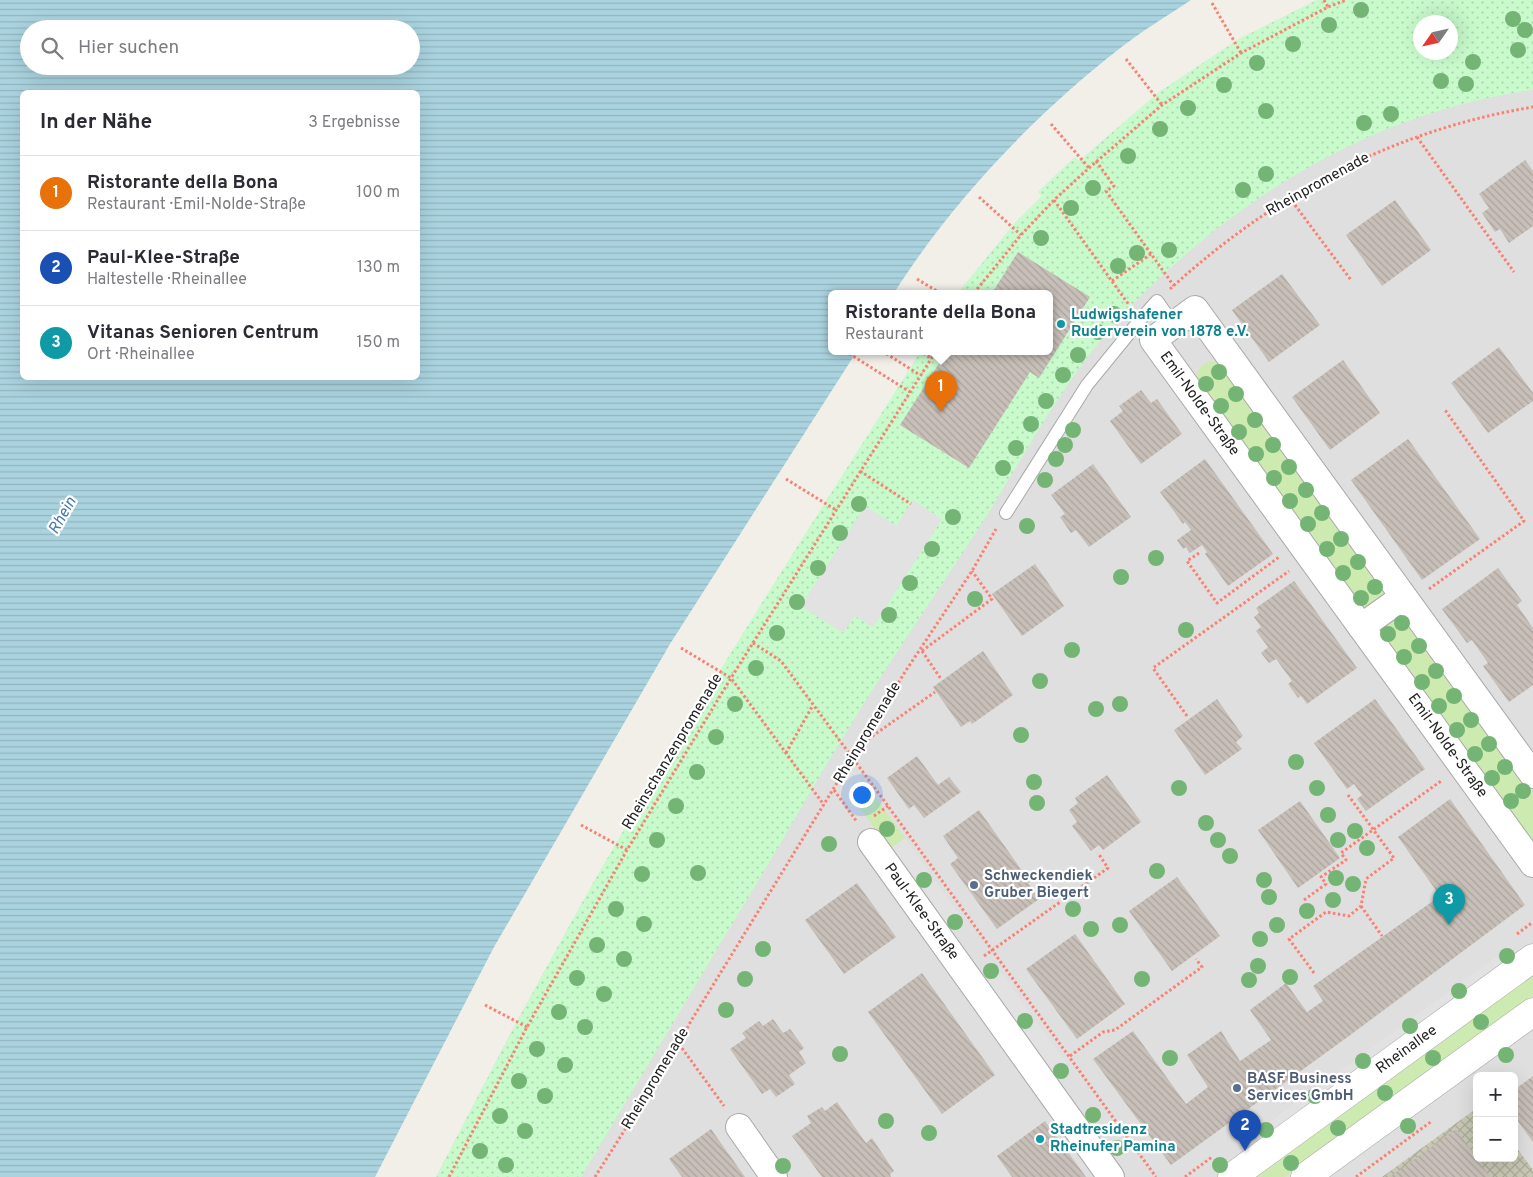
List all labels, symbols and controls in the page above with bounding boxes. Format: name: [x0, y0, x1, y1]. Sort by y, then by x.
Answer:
north arrow: [1413, 15, 1458, 60]
search box: [20, 20, 420, 75]
icon: search: [38, 34, 66, 62]
text: Hier suchen: [78, 36, 179, 60]
text: In der Nähe: [40, 109, 152, 136]
text: 3 Ergebnisse: [308, 113, 400, 133]
street label: Rheinpromenade: [1263, 149, 1373, 221]
text: Ristorante della Bona: [87, 171, 278, 195]
text: 1: [53, 183, 59, 203]
text: 100 m: [356, 183, 400, 203]
text: Restaurant · Emil-Nolde-Straße: [87, 195, 306, 215]
text: Paul-Klee-Straße: [87, 246, 240, 270]
text: 2: [51, 258, 61, 278]
text: 130 m: [357, 258, 400, 278]
text: Haltestelle · Rheinallee: [87, 270, 247, 290]
popup: [828, 290, 1053, 355]
text: Ristorante della Bona: [845, 301, 1036, 325]
place label: Ludwigshafener Ruderverein von 1878 e.V.: [1071, 306, 1249, 342]
marker: Ludwigshafener Ruderverein von 1878 e.V.: [1055, 318, 1067, 330]
text: Vitanas Senioren Centrum: [87, 321, 319, 345]
text: Restaurant: [845, 325, 924, 345]
text: 3: [51, 333, 61, 353]
text: 150 m: [357, 333, 400, 353]
text: Ort · Rheinallee: [87, 345, 195, 365]
street label: Emil-Nolde-Straße: [1155, 348, 1243, 460]
pin: 1: [925, 371, 957, 412]
water label: Rhein: [45, 493, 82, 538]
street label: Rheinschanzenpromenade: [619, 670, 727, 834]
street label: Rheinpromenade: [830, 679, 906, 787]
street label: Emil-Nolde-Straße: [1403, 690, 1491, 802]
your location: [849, 782, 875, 808]
street label: Paul-Klee-Straße: [879, 860, 963, 964]
place label: Schweckendiek Gruber Biegert: [984, 867, 1093, 903]
marker: Schweckendiek Gruber Biegert: [968, 879, 980, 891]
pin: 3: [1433, 884, 1465, 925]
street label: Rheinallee: [1373, 1021, 1441, 1079]
street label: Rheinpromenade: [618, 1025, 694, 1133]
place label: BASF Business Services GmbH: [1247, 1070, 1354, 1106]
map controls: [1473, 1072, 1518, 1162]
button: +: [1473, 1072, 1518, 1117]
marker: BASF Business Services GmbH: [1231, 1082, 1243, 1094]
pin: 2: [1229, 1110, 1261, 1151]
button: −: [1473, 1117, 1518, 1162]
place label: Stadtresidenz Rheinufer Pamina: [1050, 1121, 1176, 1157]
marker: Stadtresidenz Rheinufer Pamina: [1034, 1133, 1046, 1145]

